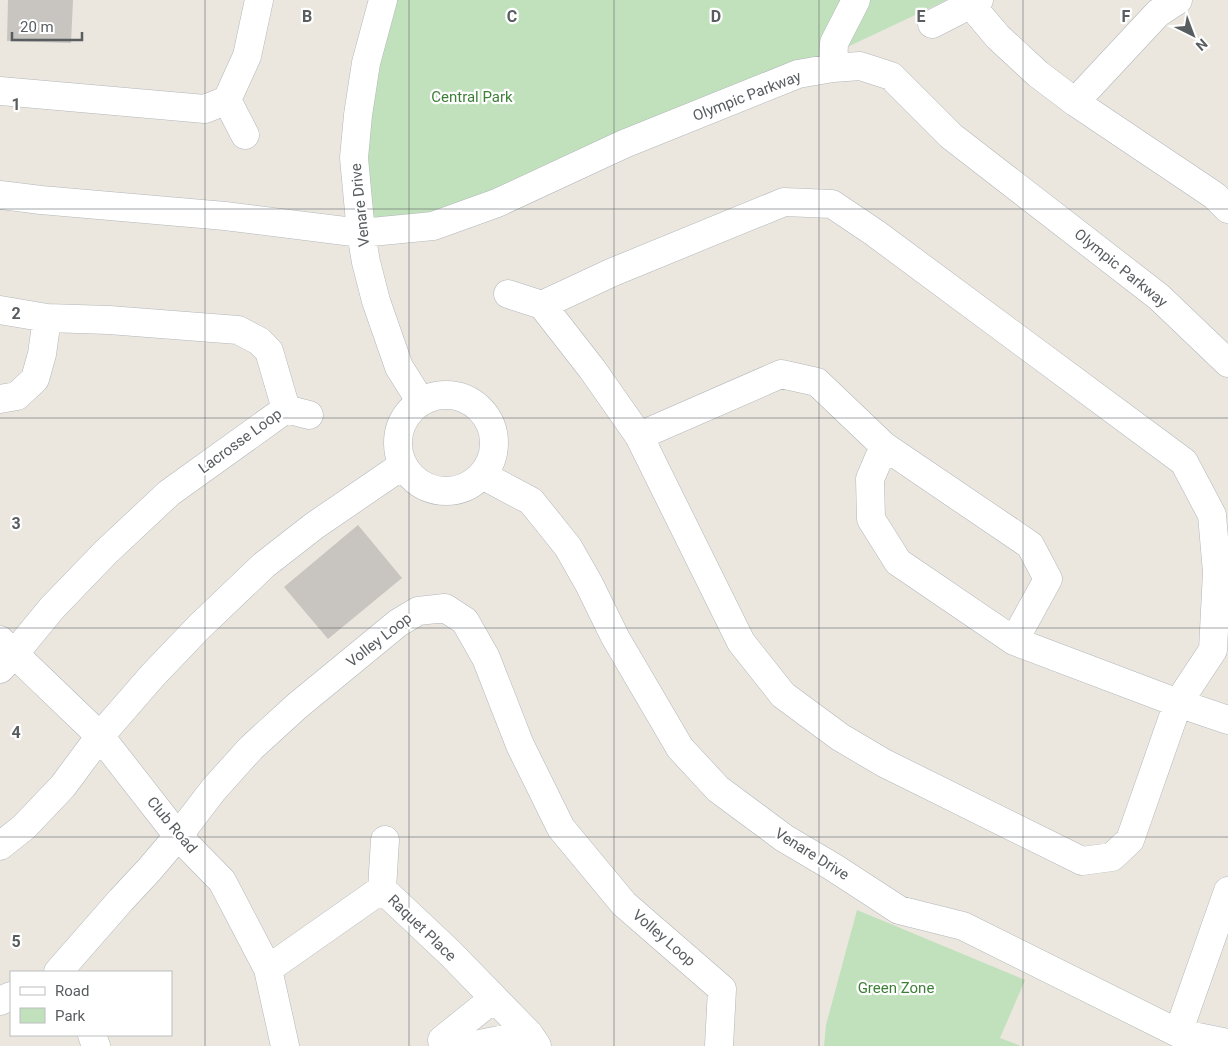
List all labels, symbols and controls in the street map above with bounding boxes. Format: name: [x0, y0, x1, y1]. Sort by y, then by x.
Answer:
text: B: [302, 7, 312, 26]
text: C: [507, 7, 517, 26]
text: D: [711, 7, 721, 26]
text: E: [917, 7, 926, 26]
text: F: [1122, 7, 1131, 26]
scale bar: [12, 10, 82, 42]
north arrow: [1168, 10, 1218, 60]
text: 20 m: [20, 18, 54, 36]
text: N: [1193, 35, 1211, 54]
street label: Olympic Parkway: [690, 67, 804, 125]
park label: Central Park: [431, 88, 513, 106]
text: 1: [11, 95, 21, 114]
street label: Venare Drive: [347, 162, 373, 248]
street label: Olympic Parkway: [1071, 225, 1171, 311]
text: 2: [11, 304, 21, 323]
street label: Lacrosse Loop: [195, 405, 285, 477]
text: 3: [11, 514, 21, 533]
street label: Volley Loop: [343, 609, 415, 671]
text: 4: [11, 723, 21, 742]
street label: Club Road: [143, 793, 201, 857]
street label: Venare Drive: [772, 824, 852, 884]
street label: Raquet Place: [384, 891, 460, 965]
street label: Volley Loop: [629, 906, 699, 970]
text: 5: [11, 932, 21, 951]
legend: [10, 971, 172, 1036]
park label: Green Zone: [858, 979, 934, 997]
text: Road: [55, 982, 89, 1000]
text: Park: [55, 1007, 86, 1025]

